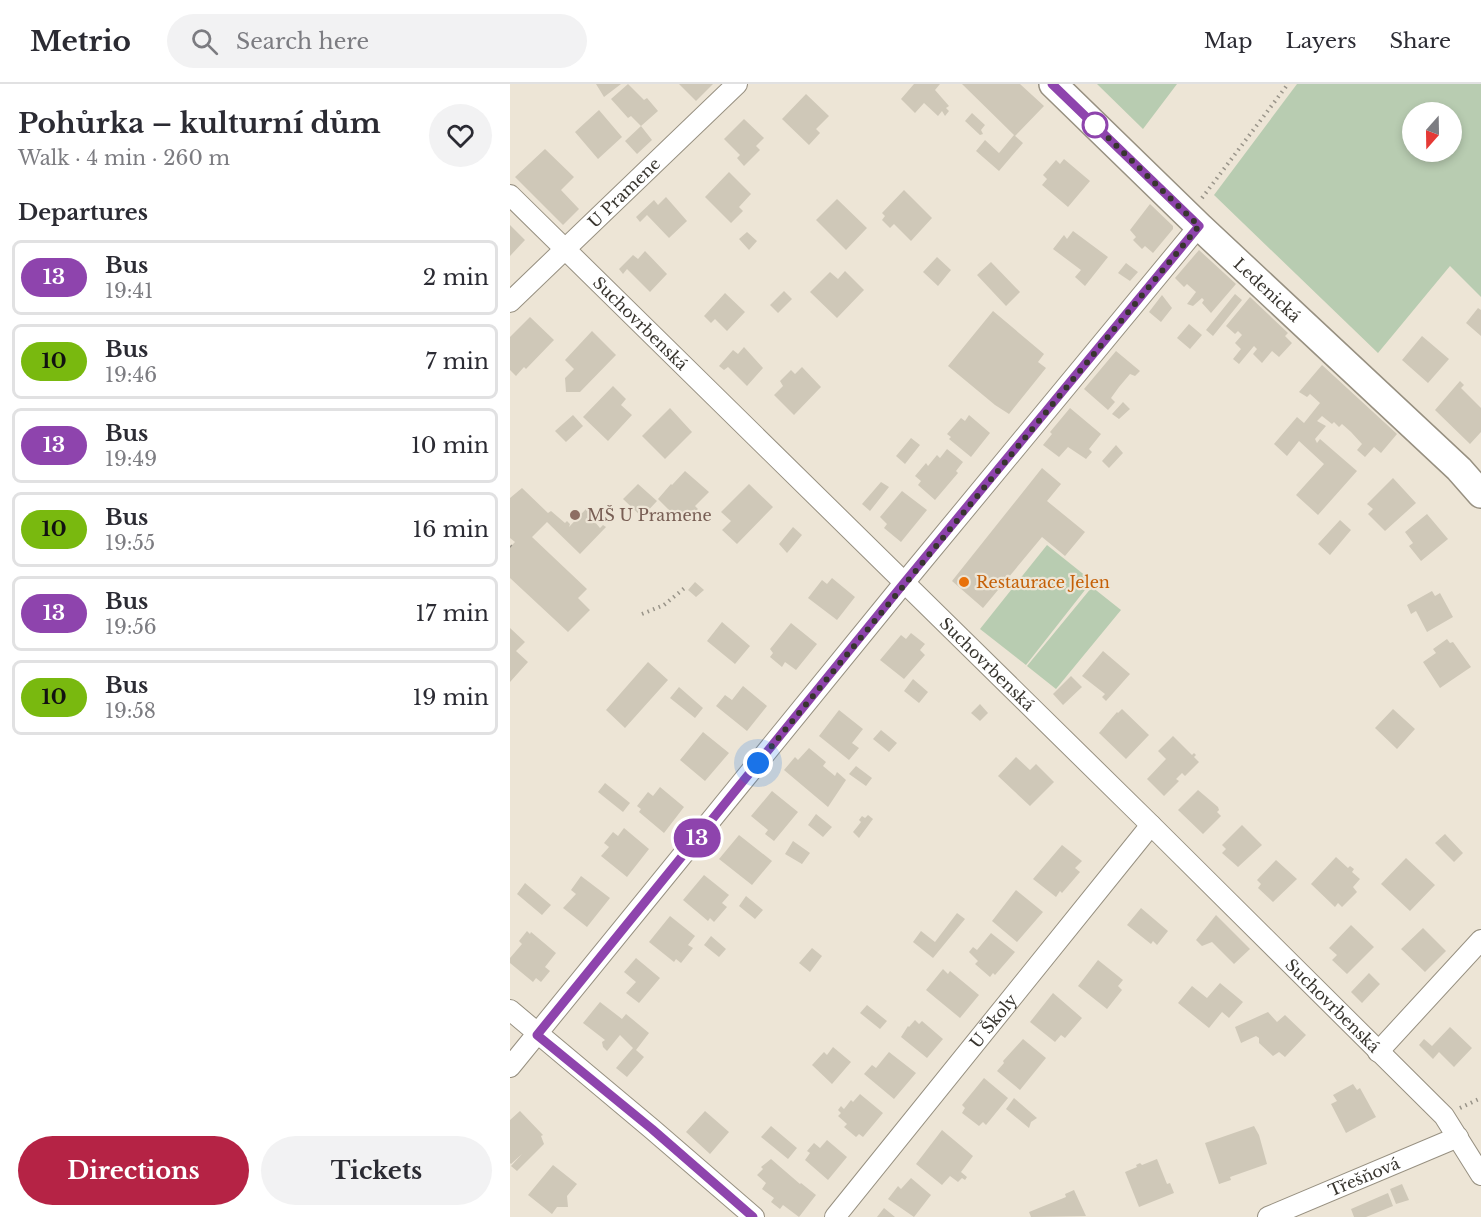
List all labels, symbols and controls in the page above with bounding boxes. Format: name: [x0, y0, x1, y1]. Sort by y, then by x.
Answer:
search box: [167, 14, 587, 68]
text: Metrio: [30, 24, 131, 59]
icon: search: [188, 25, 221, 58]
text: Search here: [236, 28, 369, 55]
text: Map: [1204, 28, 1253, 54]
text: Layers: [1286, 28, 1357, 54]
text: Share: [1390, 28, 1451, 54]
north arrow: [1402, 102, 1462, 162]
map controls: [1402, 102, 1462, 162]
button: heart: [429, 104, 492, 167]
text: Pohůrka – kulturní dům: [18, 106, 381, 141]
unlabelled marker: [1082, 112, 1108, 138]
text: Walk · 4 min · 260 m: [18, 146, 230, 170]
street label: U Pramene: [584, 153, 664, 232]
text: Departures: [18, 199, 148, 226]
text: Bus: [105, 252, 148, 279]
street label: Ledenická: [1229, 254, 1305, 326]
text: 13: [43, 264, 65, 290]
text: 2 min: [423, 264, 489, 291]
street label: Suchovrbenská: [589, 272, 692, 374]
text: 19:41: [105, 279, 153, 303]
text: Bus: [105, 336, 148, 363]
text: 10: [41, 348, 67, 374]
text: 7 min: [425, 348, 489, 375]
text: 19:46: [105, 363, 157, 387]
text: Bus: [105, 420, 148, 447]
text: 13: [43, 432, 65, 458]
text: 10 min: [411, 432, 489, 459]
text: 19:49: [105, 447, 157, 471]
text: Bus: [105, 504, 148, 531]
place label: MŠ U Pramene: [587, 505, 712, 525]
marker: MŠ U Pramene: [568, 508, 582, 522]
text: 10: [41, 516, 67, 542]
text: 16 min: [412, 516, 489, 543]
text: 19:55: [105, 531, 155, 555]
place label: Restaurace Jelen: [976, 572, 1110, 592]
marker: Restaurace Jelen: [957, 575, 971, 589]
text: Bus: [105, 588, 148, 615]
text: 13: [43, 600, 65, 626]
text: 17 min: [416, 600, 489, 627]
street label: Suchovrbenská: [936, 613, 1039, 715]
text: 19:56: [105, 615, 157, 639]
text: Bus: [105, 672, 148, 699]
text: 10: [41, 684, 67, 710]
text: 19 min: [412, 684, 489, 711]
text: 19:58: [105, 699, 156, 723]
your location: [743, 748, 773, 778]
line badge: 13: [670, 818, 724, 858]
text: 13: [686, 825, 708, 851]
street label: Suchovrbenská: [1281, 954, 1384, 1057]
street label: U Školy: [965, 989, 1021, 1052]
button: Directions: [18, 1136, 249, 1205]
button: Tickets: [261, 1136, 492, 1205]
street label: Třešňová: [1325, 1153, 1403, 1200]

